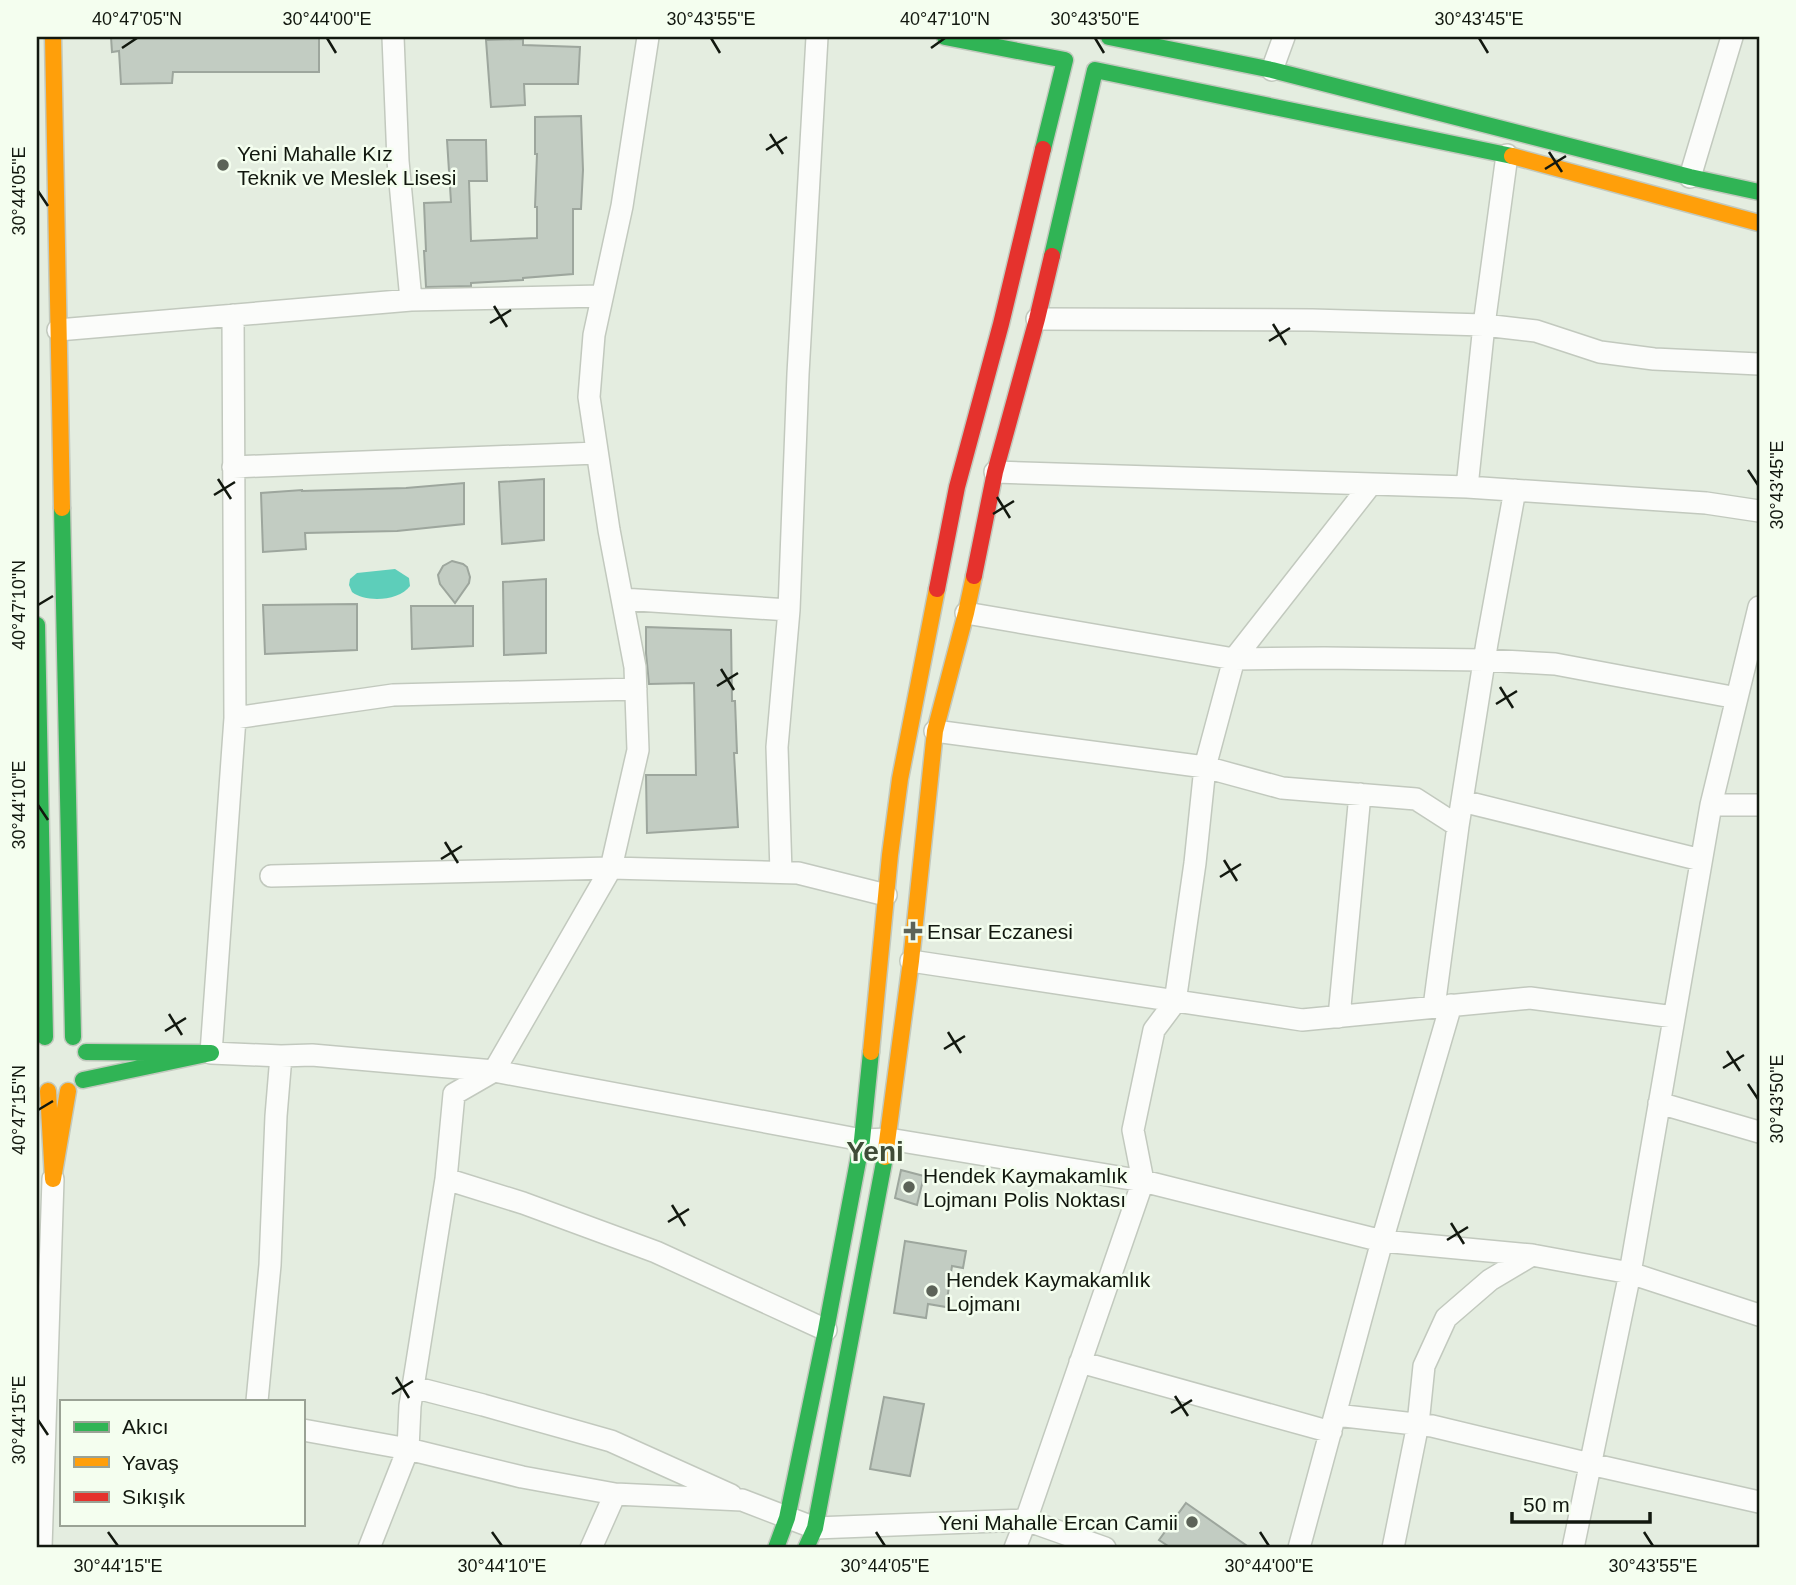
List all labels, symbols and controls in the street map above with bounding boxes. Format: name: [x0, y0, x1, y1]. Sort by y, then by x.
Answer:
text: 40°47'05"N: [92, 9, 182, 29]
text: 30°44'00"E: [282, 9, 372, 29]
text: 30°43'55"E: [666, 9, 756, 29]
text: 40°47'10"N: [900, 9, 990, 29]
text: 30°43'50"E: [1050, 9, 1140, 29]
text: 30°43'45"E: [1434, 9, 1524, 29]
place label: Yeni Mahalle Kız Teknik ve Meslek Lisesi: [237, 142, 456, 189]
text: 30°44'05"E: [9, 146, 29, 236]
marker: Yeni Mahalle Kız Teknik ve Meslek Lisesi: [215, 157, 231, 173]
text: 30°43'45"E: [1767, 440, 1787, 530]
text: 40°47'10"N: [9, 560, 29, 650]
text: 30°44'10"E: [9, 760, 29, 850]
place label: Ensar Eczanesi: [927, 920, 1073, 943]
marker: Ensar Eczanesi: [905, 923, 921, 939]
text: 30°43'50"E: [1767, 1054, 1787, 1144]
text: 40°47'15"N: [9, 1065, 29, 1155]
district label: Yeni: [846, 1136, 904, 1167]
place label: Hendek Kaymakamlık Lojmanı Polis Noktası: [923, 1164, 1128, 1211]
marker: Hendek Kaymakamlık Lojmanı Polis Noktası: [901, 1179, 917, 1195]
place label: Hendek Kaymakamlık Lojmanı: [946, 1268, 1151, 1315]
marker: Hendek Kaymakamlık Lojmanı: [924, 1283, 940, 1299]
text: 30°44'15"E: [9, 1375, 29, 1465]
legend: [60, 1400, 304, 1526]
text: Akıcı: [122, 1415, 169, 1438]
text: Yavaş: [122, 1451, 179, 1474]
scale bar: [1512, 1480, 1651, 1524]
text: Sıkışık: [122, 1485, 186, 1508]
text: 50 m: [1523, 1493, 1570, 1516]
place label: Yeni Mahalle Ercan Camii: [938, 1511, 1178, 1534]
marker: Yeni Mahalle Ercan Camii: [1184, 1514, 1200, 1530]
text: 30°44'15"E: [73, 1556, 163, 1576]
text: 30°44'10"E: [457, 1556, 547, 1576]
text: 30°44'05"E: [840, 1556, 930, 1576]
text: 30°44'00"E: [1224, 1556, 1314, 1576]
text: 30°43'55"E: [1608, 1556, 1698, 1576]

